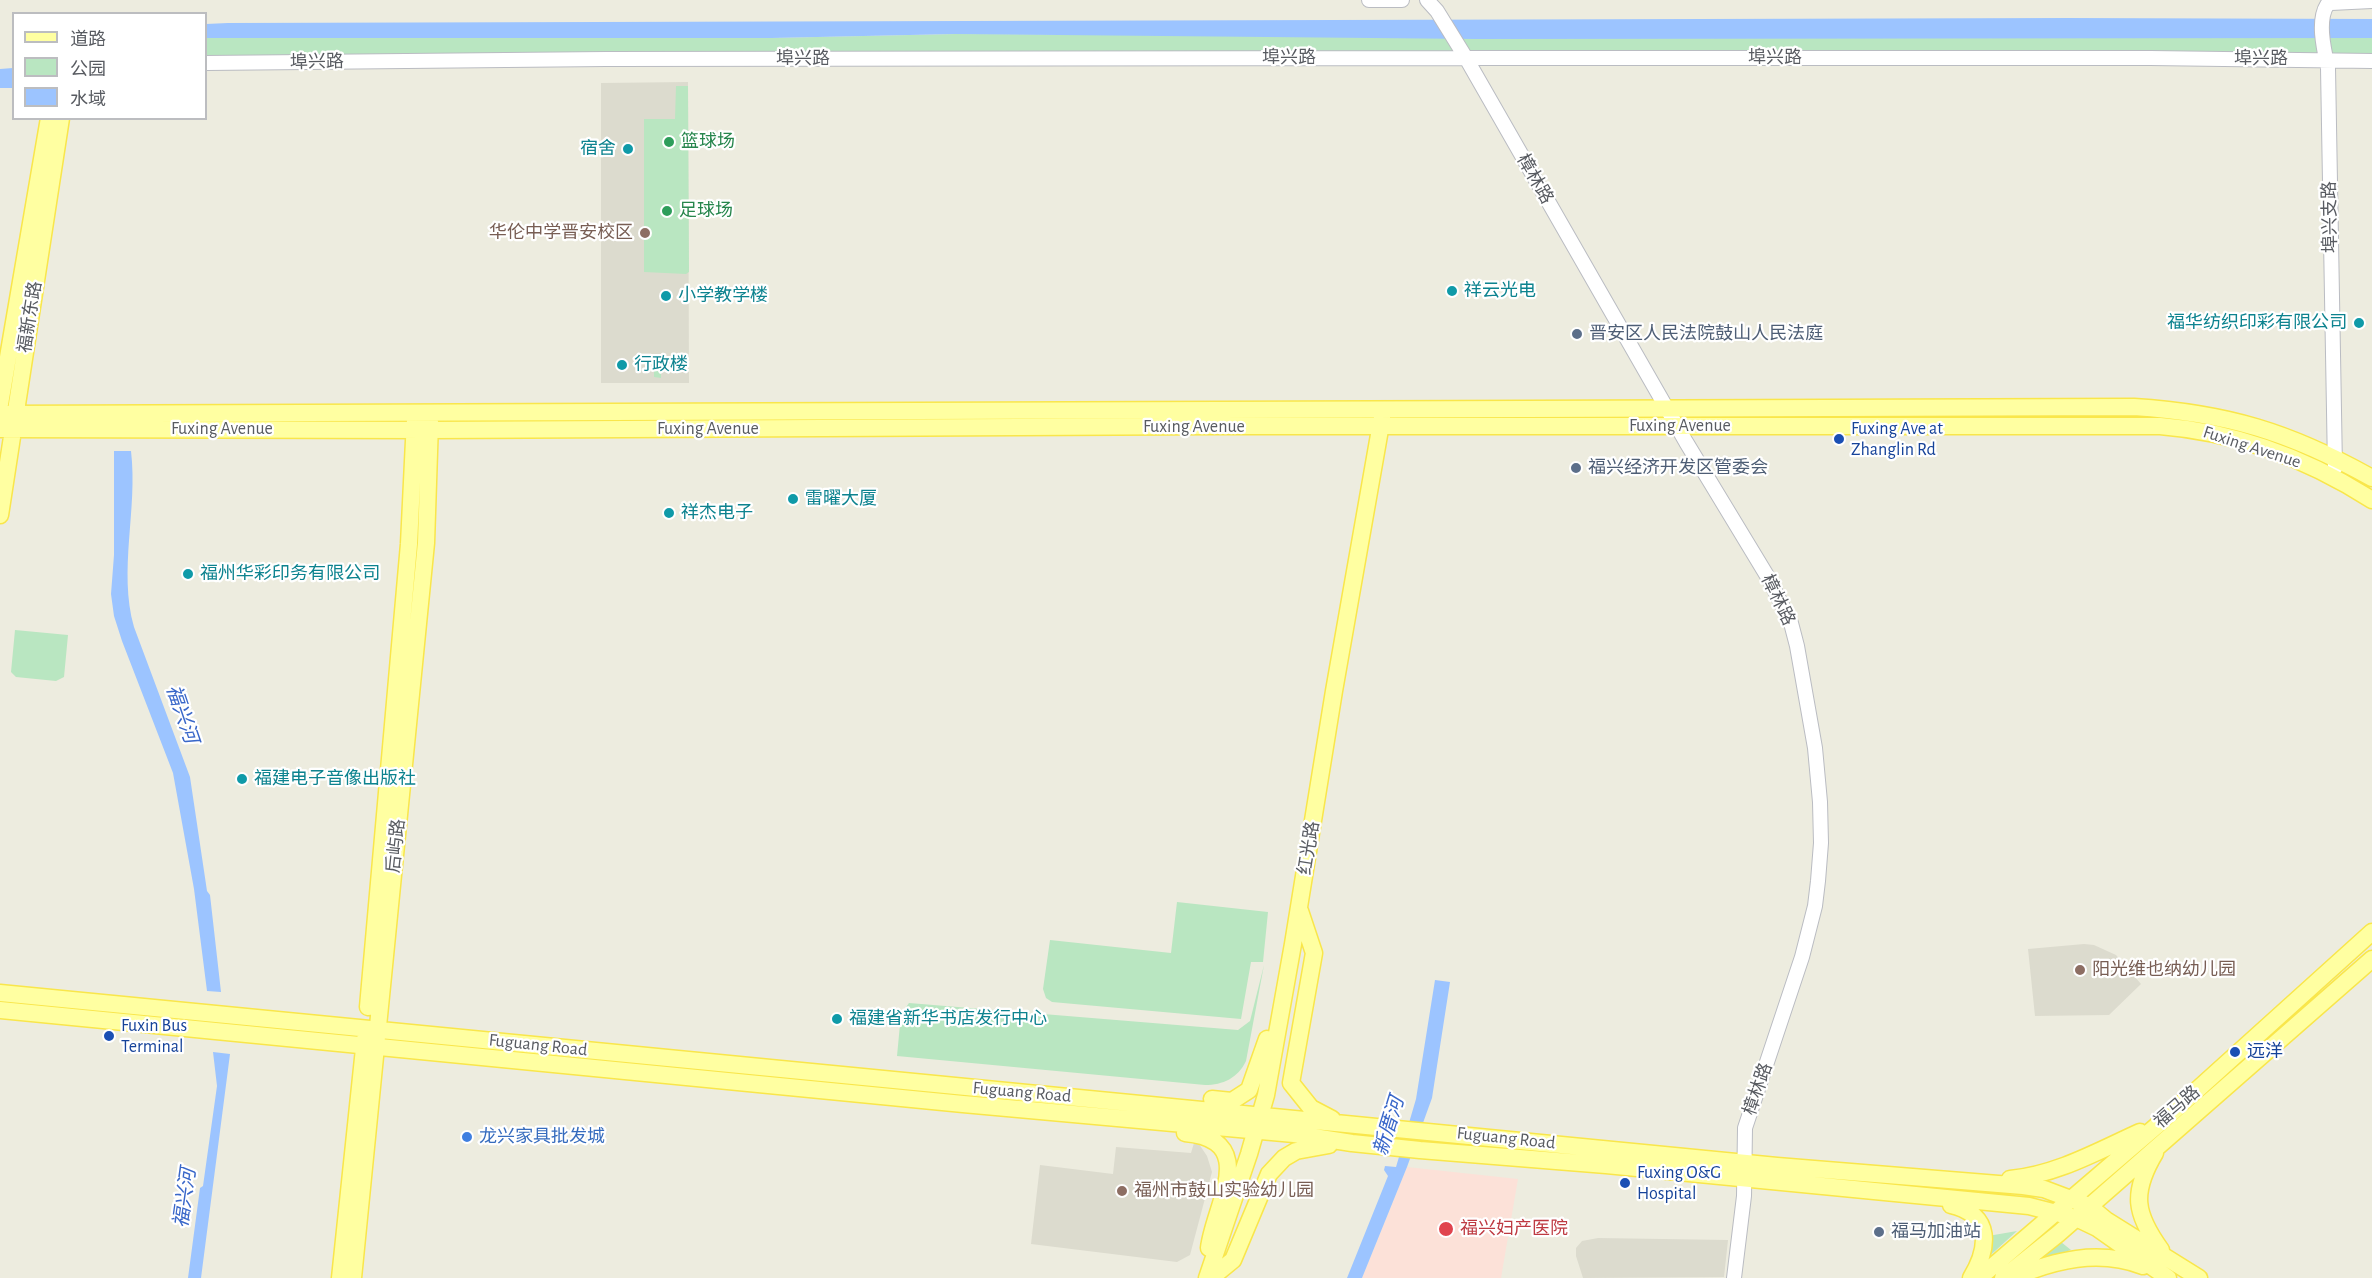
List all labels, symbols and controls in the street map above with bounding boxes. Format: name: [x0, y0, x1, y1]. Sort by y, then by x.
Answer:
legend: [12, 12, 207, 120]
text: 道路: [70, 31, 106, 49]
street label: 埠兴路: [1262, 47, 1316, 69]
street label: 埠兴路: [1748, 47, 1802, 69]
street label: 埠兴路: [776, 48, 830, 70]
street label: 埠兴路: [2234, 48, 2288, 70]
street label: 埠兴路: [290, 51, 344, 73]
text: 公园: [70, 61, 106, 79]
text: 水域: [70, 91, 106, 109]
place label: 篮球场: [681, 131, 735, 153]
marker: 篮球场: [662, 135, 676, 149]
place label: 宿舍: [580, 138, 616, 160]
marker: 宿舍: [621, 142, 635, 156]
street label: 樟林路: [1512, 150, 1558, 208]
street label: 埠兴支路: [2319, 181, 2341, 253]
place label: 足球场: [679, 200, 733, 222]
marker: 足球场: [660, 204, 674, 218]
place label: 华伦中学晋安校区: [489, 222, 633, 244]
marker: 华伦中学晋安校区: [638, 226, 652, 240]
street label: 福新东路: [14, 280, 46, 354]
place label: 祥云光电: [1464, 280, 1536, 302]
marker: 祥云光电: [1445, 284, 1459, 298]
place label: 小学教学楼: [678, 285, 768, 307]
marker: 小学教学楼: [659, 289, 673, 303]
place label: 福华纺织印彩有限公司: [2167, 312, 2347, 334]
marker: 福华纺织印彩有限公司: [2352, 316, 2366, 330]
place label: 晋安区人民法院鼓山人民法庭: [1589, 323, 1823, 345]
marker: 晋安区人民法院鼓山人民法庭: [1570, 327, 1584, 341]
place label: 行政楼: [634, 354, 688, 376]
marker: 行政楼: [615, 358, 629, 372]
street label: Fuxing Avenue: [1629, 415, 1731, 437]
street label: Fuxing Avenue: [1143, 416, 1245, 438]
street label: Fuxing Avenue: [171, 418, 273, 440]
street label: Fuxing Avenue: [657, 418, 759, 440]
place label: Fuxing Ave at Zhanglin Rd: [1851, 418, 1943, 460]
street label: Fuxing Avenue: [2200, 421, 2304, 473]
marker: Fuxing Ave at Zhanglin Rd: [1832, 432, 1846, 446]
place label: 福兴经济开发区管委会: [1588, 457, 1768, 479]
marker: 福兴经济开发区管委会: [1569, 461, 1583, 475]
place label: 雷曜大厦: [805, 488, 877, 510]
marker: 雷曜大厦: [786, 492, 800, 506]
place label: 祥杰电子: [681, 502, 753, 524]
marker: 祥杰电子: [662, 506, 676, 520]
place label: 福州华彩印务有限公司: [200, 563, 380, 585]
marker: 福州华彩印务有限公司: [181, 567, 195, 581]
street label: 樟林路: [1756, 571, 1800, 629]
water label: 福兴河: [161, 682, 203, 746]
place label: 福建电子音像出版社: [254, 768, 416, 790]
marker: 福建电子音像出版社: [235, 772, 249, 786]
street label: 后屿路: [382, 818, 410, 874]
street label: 红光路: [1294, 820, 1324, 876]
place label: 阳光维也纳幼儿园: [2092, 959, 2236, 981]
marker: 阳光维也纳幼儿园: [2073, 963, 2087, 977]
place label: 福建省新华书店发行中心: [849, 1008, 1047, 1030]
marker: 福建省新华书店发行中心: [830, 1012, 844, 1026]
place label: Fuxin Bus Terminal: [121, 1015, 187, 1058]
marker: Fuxin Bus Terminal: [102, 1029, 116, 1043]
street label: Fuguang Road: [488, 1029, 588, 1061]
place label: 远洋: [2247, 1041, 2283, 1063]
marker: 远洋: [2228, 1045, 2242, 1059]
street label: 樟林路: [1739, 1060, 1777, 1118]
street label: Fuguang Road: [972, 1077, 1072, 1107]
street label: 福马路: [2150, 1081, 2204, 1133]
water label: 新厝河: [1369, 1094, 1409, 1158]
street label: Fuguang Road: [1456, 1122, 1556, 1154]
place label: 龙兴家具批发城: [479, 1126, 605, 1148]
marker: 龙兴家具批发城: [460, 1130, 474, 1144]
place label: Fuxing O&G Hospital: [1637, 1162, 1721, 1204]
water label: 福兴河: [169, 1167, 201, 1229]
marker: Fuxing O&G Hospital: [1618, 1176, 1632, 1190]
place label: 福州市鼓山实验幼儿园: [1134, 1180, 1314, 1202]
marker: 福州市鼓山实验幼儿园: [1115, 1184, 1129, 1198]
place label: 福兴妇产医院: [1460, 1218, 1568, 1240]
marker: 福兴妇产医院: [1437, 1220, 1455, 1238]
place label: 福马加油站: [1891, 1221, 1981, 1243]
marker: 福马加油站: [1872, 1225, 1886, 1239]

